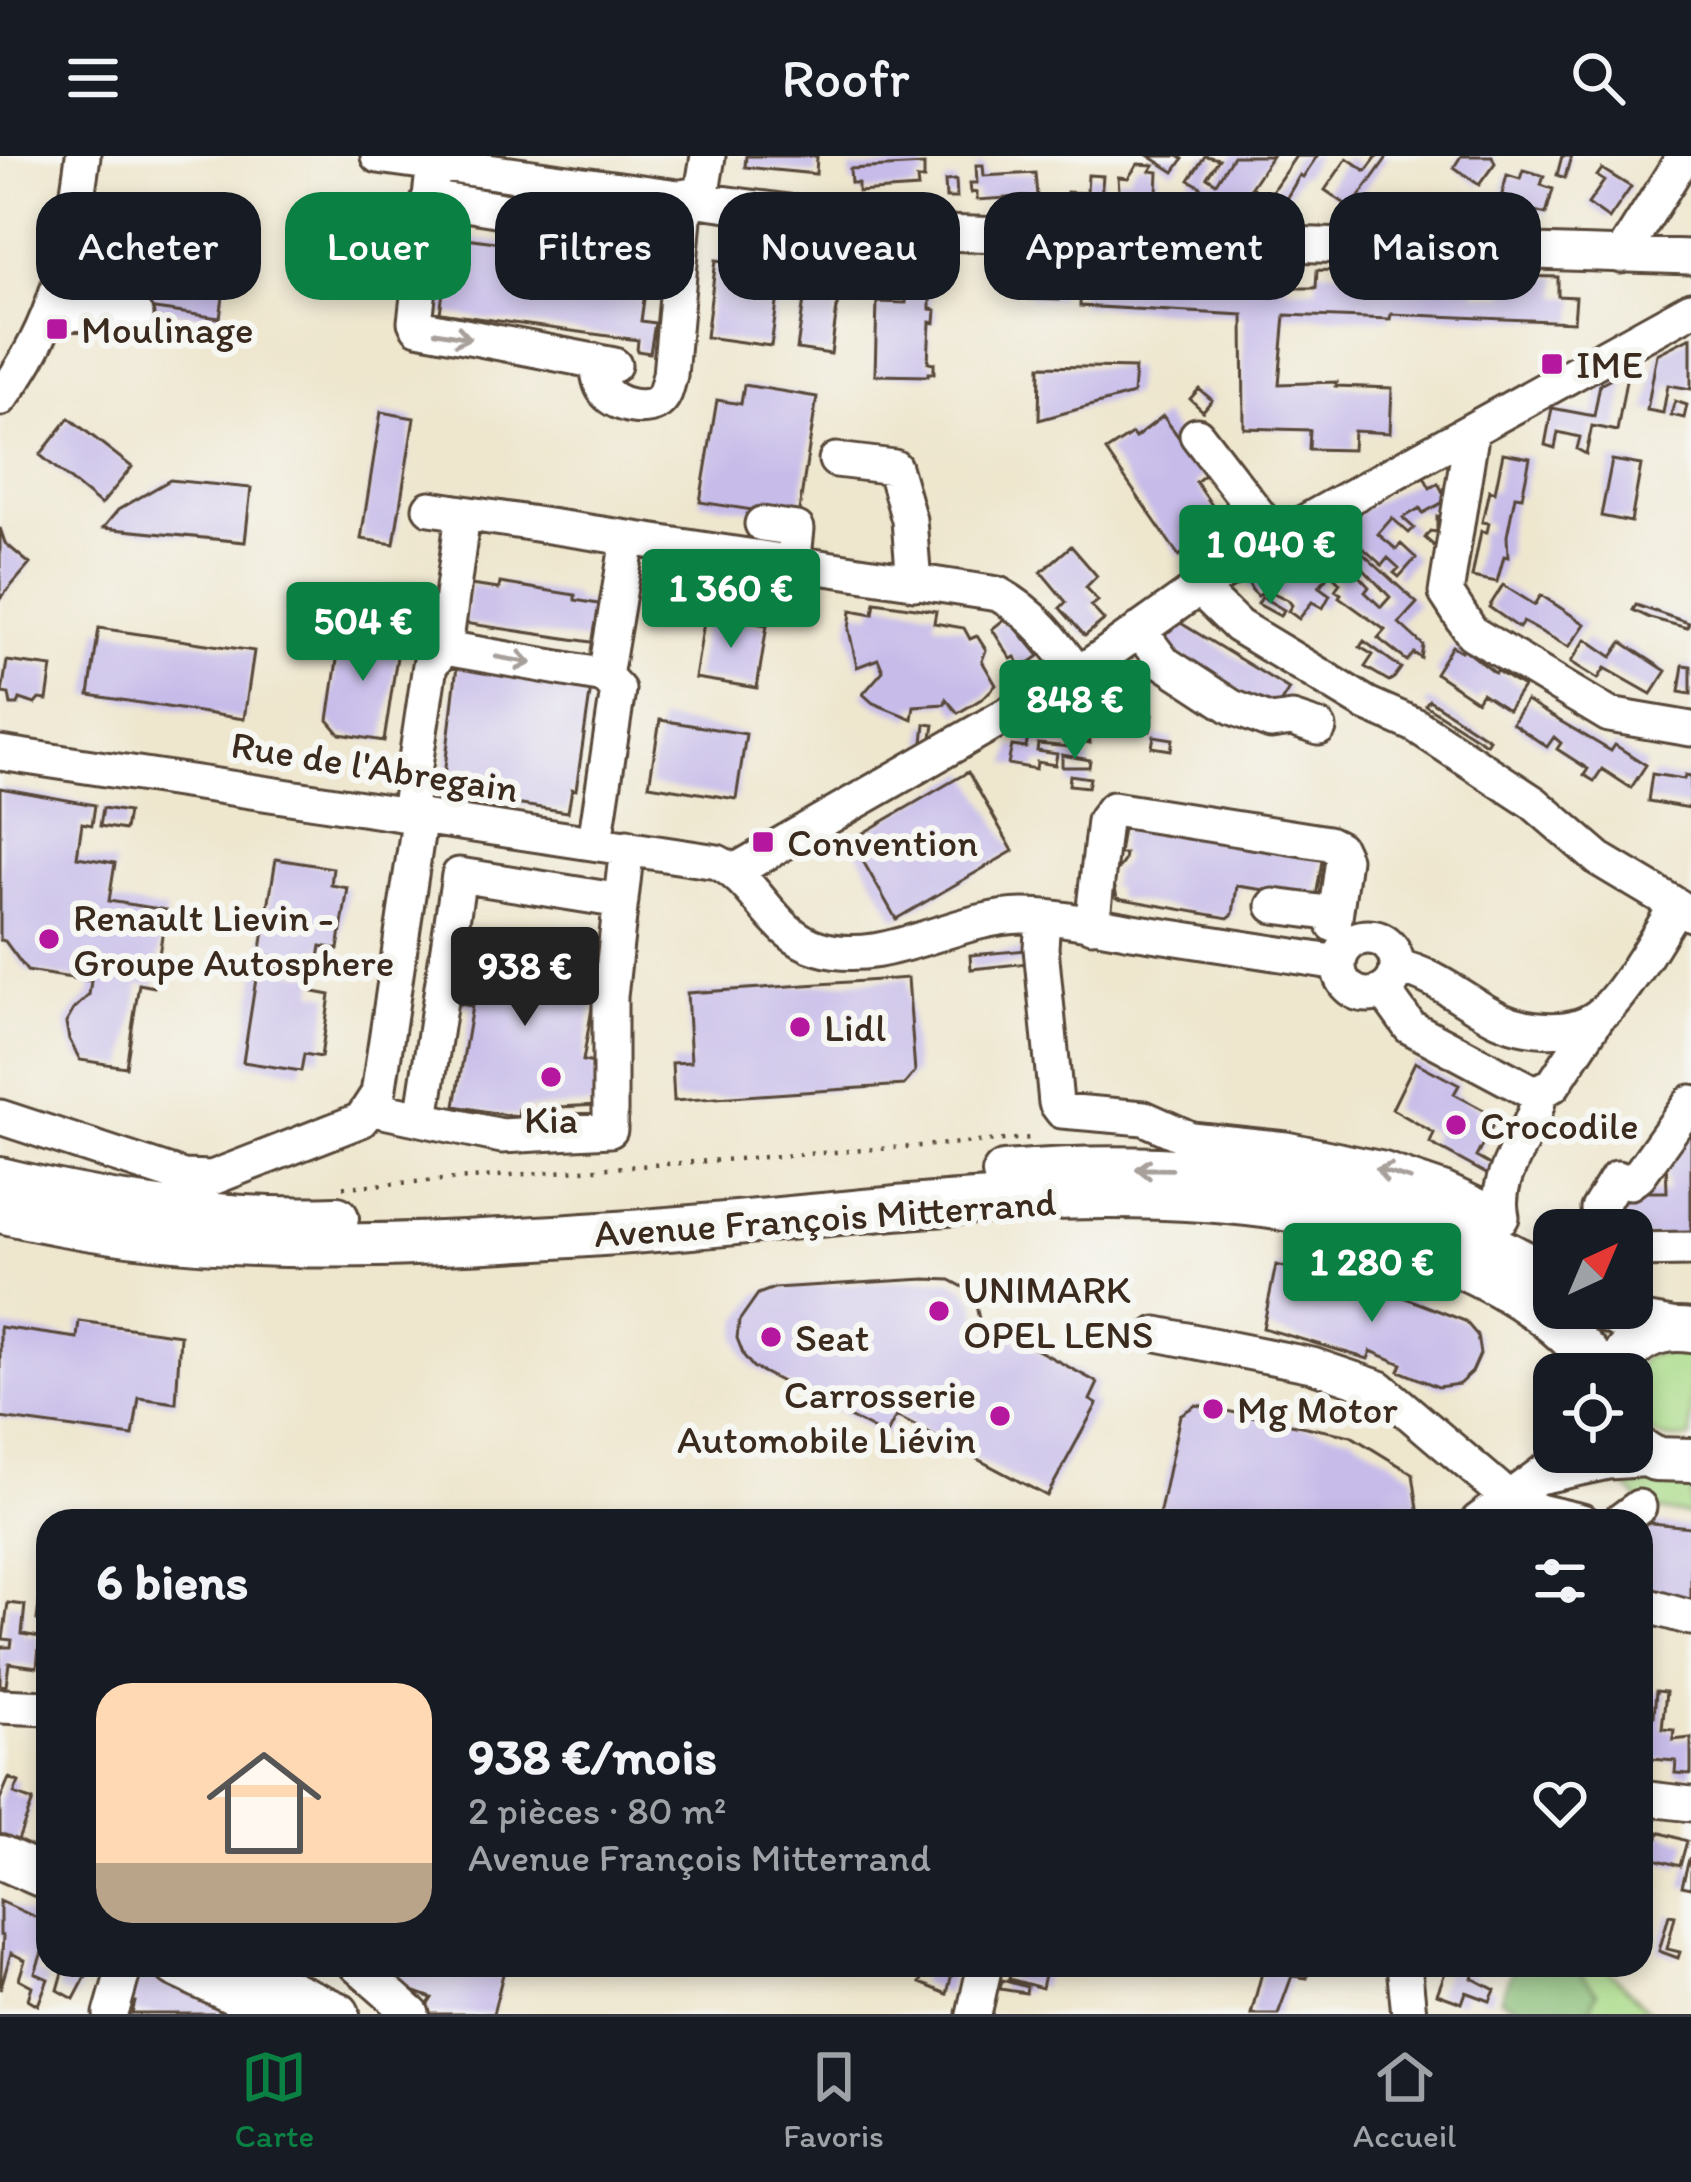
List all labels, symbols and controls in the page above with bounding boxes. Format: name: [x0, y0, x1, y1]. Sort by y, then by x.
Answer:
icon: menu: [60, 45, 126, 111]
icon: search: [1565, 45, 1631, 111]
text: Roofr: [781, 46, 910, 111]
chip: Acheter: [36, 192, 261, 300]
chip: Louer: [285, 192, 471, 300]
chip: Filtres: [495, 192, 694, 300]
chip: Nouveau: [718, 192, 960, 300]
chip: Appartement: [984, 192, 1305, 300]
chip: Maison: [1329, 192, 1541, 300]
place label: Moulinage: [81, 306, 254, 353]
marker: Moulinage: [44, 316, 70, 342]
one-way arrow: [432, 325, 471, 347]
place label: IME: [1576, 341, 1643, 388]
marker: IME: [1539, 351, 1565, 377]
pin: 1 040 €: [1160, 505, 1382, 607]
text: 1 040 €: [1206, 520, 1336, 567]
pin: 1 360 €: [620, 549, 842, 651]
text: 1 360 €: [669, 564, 793, 611]
pin: 504 €: [279, 582, 447, 684]
text: 504 €: [314, 597, 412, 644]
one-way arrow: [494, 650, 533, 673]
pin: 848 €: [991, 660, 1159, 762]
text: 848 €: [1026, 675, 1124, 722]
street label: Rue de l'Abregain: [228, 721, 522, 812]
place label: Convention: [787, 819, 978, 866]
marker: Convention: [750, 829, 776, 855]
place label: Renault Lievin - Groupe Autosphere: [73, 894, 394, 986]
marker: Renault Lievin - Groupe Autosphere: [36, 926, 62, 952]
pin: 938 €: [441, 927, 609, 1029]
text: 938 €: [478, 942, 572, 989]
place label: Lidl: [824, 1004, 886, 1051]
marker: Lidl: [787, 1014, 813, 1040]
marker: Kia: [538, 1064, 564, 1090]
place label: Kia: [524, 1096, 578, 1143]
place label: Crocodile: [1480, 1102, 1639, 1149]
marker: Crocodile: [1443, 1112, 1469, 1138]
one-way arrow: [1135, 1157, 1174, 1180]
one-way arrow: [1375, 1161, 1413, 1183]
street label: Avenue François Mitterrand: [593, 1178, 1058, 1257]
north arrow: [1533, 1209, 1653, 1329]
map controls: [1533, 1209, 1653, 1473]
pin: 1 280 €: [1261, 1223, 1483, 1325]
text: 1 280 €: [1310, 1238, 1434, 1285]
place label: UNIMARK OPEL LENS: [963, 1266, 1153, 1358]
marker: UNIMARK OPEL LENS: [926, 1298, 952, 1324]
place label: Seat: [795, 1314, 869, 1361]
marker: Seat: [758, 1324, 784, 1350]
button: locate: [1533, 1353, 1653, 1473]
place label: Carrosserie Automobile Liévin: [677, 1371, 976, 1463]
place label: Mg Motor: [1237, 1386, 1398, 1433]
marker: Mg Motor: [1200, 1396, 1226, 1422]
marker: Carrosserie Automobile Liévin: [987, 1403, 1013, 1429]
icon: filters: [1527, 1548, 1593, 1614]
text: 6 biens: [96, 1551, 248, 1612]
text: 938 €/mois: [468, 1726, 717, 1787]
icon: home: [192, 1731, 336, 1875]
icon: heart: [1527, 1770, 1593, 1836]
text: 2 pièces · 80 m²: [468, 1787, 726, 1834]
text: Avenue François Mitterrand: [468, 1834, 931, 1881]
tab: Carte: [235, 2044, 314, 2155]
tab: Favoris: [783, 2044, 884, 2155]
tab: Accueil: [1353, 2044, 1456, 2155]

